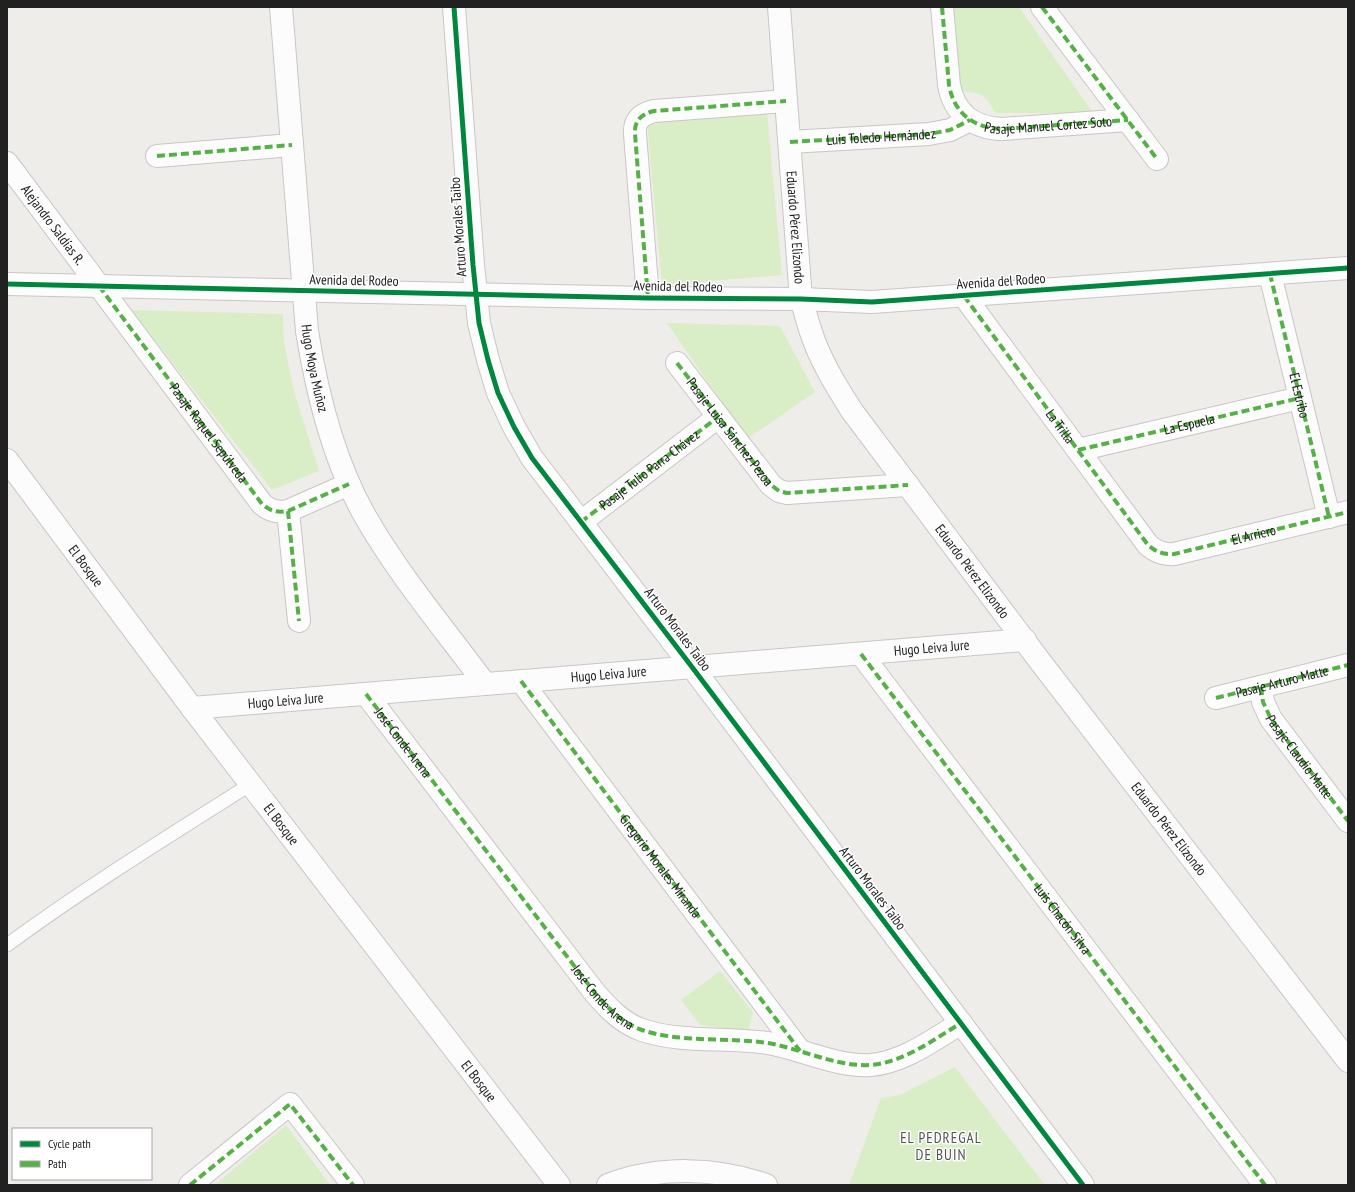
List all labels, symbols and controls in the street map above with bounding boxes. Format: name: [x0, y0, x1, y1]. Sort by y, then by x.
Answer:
street label: Pasaje Manuel Cortez Soto: [982, 112, 1113, 138]
street label: Luis Toledo Hernández: [826, 124, 937, 149]
street label: Eduardo Pérez Elizondo: [782, 170, 809, 284]
street label: Arturo Morales Taibo: [446, 176, 470, 278]
street label: Alejandro Saldías R.: [17, 181, 89, 268]
street label: Avenida del Rodeo: [956, 269, 1046, 293]
street label: Avenida del Rodeo: [309, 270, 399, 290]
street label: Avenida del Rodeo: [633, 276, 723, 296]
street label: Hugo Moya Muñoz: [297, 324, 332, 414]
street label: El Estribo: [1285, 371, 1314, 420]
street label: Pasaje Luisa Sánchez Pezoa: [683, 374, 778, 490]
street label: Pasaje Raquel Sepúlveda: [166, 379, 252, 486]
street label: La Trilla: [1042, 406, 1079, 447]
street label: La Espuela: [1162, 409, 1216, 439]
street label: Pasaje Tulio Parra Chávez: [595, 425, 703, 514]
street label: Eduardo Pérez Elizondo: [931, 521, 1014, 622]
street label: El Arriero: [1230, 521, 1278, 549]
street label: El Bosque: [64, 541, 107, 590]
street label: Arturo Morales Taibo: [641, 584, 715, 674]
street label: Hugo Leiva Jure: [893, 636, 970, 660]
street label: Pasaje Arturo Matte: [1234, 661, 1330, 702]
street label: Hugo Leiva Jure: [570, 662, 647, 686]
street label: Hugo Leiva Jure: [247, 688, 324, 712]
street label: José Conde Arena: [370, 703, 436, 781]
street label: Pasaje Claudio Matte: [1261, 712, 1337, 803]
street label: Eduardo Pérez Elizondo: [1127, 778, 1211, 879]
street label: El Bosque: [260, 800, 303, 849]
street label: Gregorio Morales Miranda: [616, 811, 705, 922]
street label: Arturo Morales Taibo: [836, 843, 910, 933]
street label: Luis Chacón Silva: [1030, 880, 1095, 958]
street label: José Conde Arena: [567, 960, 637, 1034]
street label: El Bosque: [457, 1057, 501, 1105]
legend: [12, 1128, 152, 1180]
district label: EL PEDREGAL DE BUIN: [900, 1128, 982, 1164]
text: Cycle path: [48, 1136, 91, 1151]
text: Path: [48, 1156, 66, 1171]

